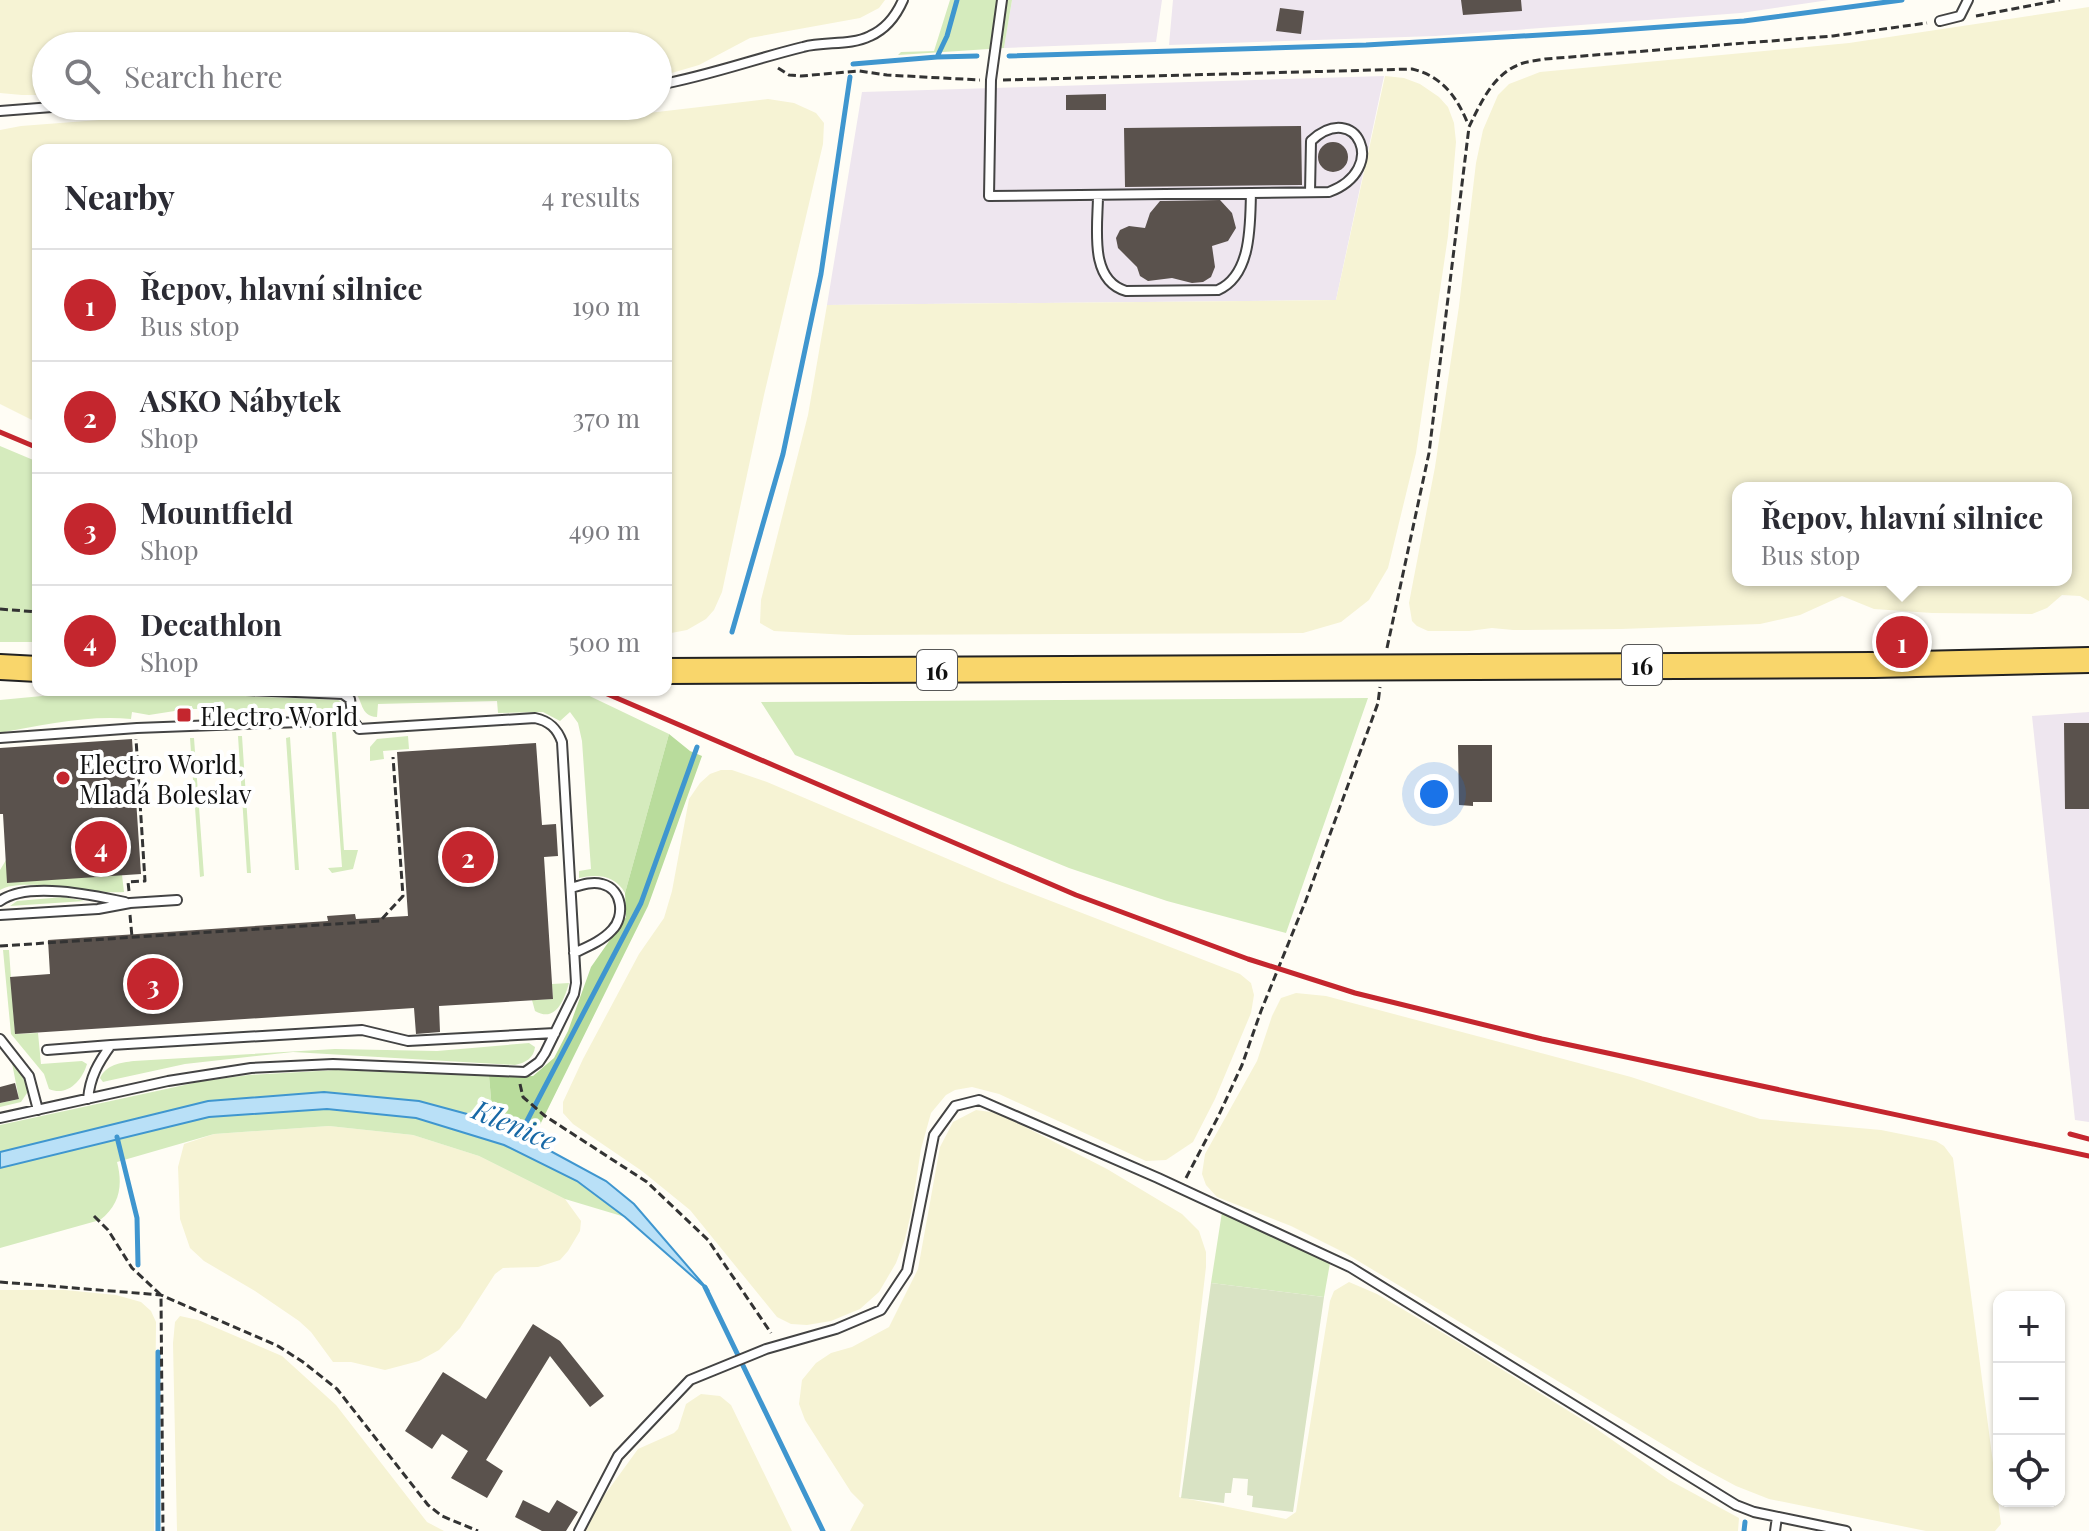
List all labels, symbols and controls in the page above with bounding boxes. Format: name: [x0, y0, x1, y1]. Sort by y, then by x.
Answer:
search box: [32, 32, 672, 120]
icon: search: [60, 54, 104, 98]
text: Search here: [124, 56, 283, 96]
text: Nearby: [64, 173, 175, 219]
text: 4 results: [541, 179, 640, 214]
text: Řepov, hlavní silnice: [140, 268, 423, 308]
text: 1: [85, 288, 95, 323]
text: 190 m: [572, 288, 640, 323]
text: Bus stop: [140, 308, 240, 343]
text: ASKO Nábytek: [140, 380, 341, 420]
text: 2: [83, 400, 97, 435]
text: 370 m: [573, 400, 640, 435]
text: Shop: [140, 420, 199, 455]
popup: [1732, 482, 2072, 586]
text: Mountfield: [140, 492, 293, 532]
text: Řepov, hlavní silnice: [1761, 497, 2043, 537]
text: 3: [84, 512, 96, 547]
text: 490 m: [569, 512, 640, 547]
text: Shop: [140, 532, 199, 567]
text: Bus stop: [1761, 537, 1860, 572]
text: Decathlon: [140, 604, 282, 644]
pin: 1: [1876, 612, 1928, 672]
text: 4: [83, 624, 97, 659]
text: 500 m: [568, 624, 640, 659]
text: Shop: [140, 644, 199, 679]
road number: 16: [1622, 645, 1662, 685]
road number: 16: [917, 650, 957, 690]
place label: Electro World: [200, 698, 358, 733]
marker: Electro World: [175, 706, 193, 724]
place label: Electro World, Mladá Boleslav: [79, 746, 252, 811]
marker: Electro World, Mladá Boleslav: [54, 769, 72, 787]
your location: [1414, 774, 1454, 814]
pin: 4: [75, 817, 127, 877]
pin: 2: [442, 827, 494, 887]
pin: 3: [127, 954, 179, 1014]
water label: Klenice: [467, 1089, 562, 1158]
map controls: [1993, 1291, 2065, 1507]
button: +: [1993, 1291, 2065, 1363]
button: −: [1993, 1363, 2065, 1435]
button: locate: [1993, 1435, 2065, 1507]

